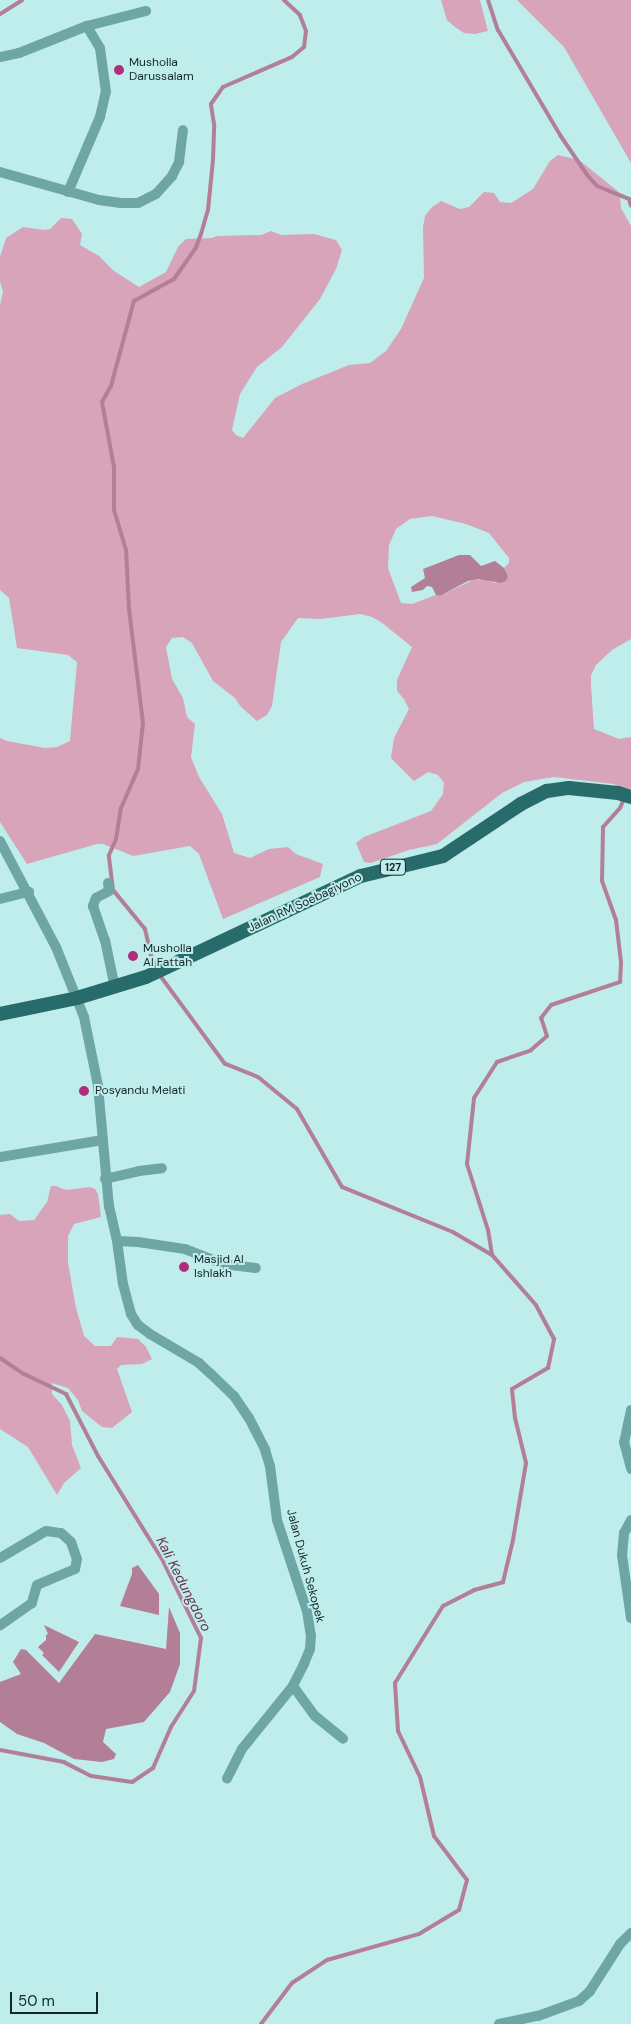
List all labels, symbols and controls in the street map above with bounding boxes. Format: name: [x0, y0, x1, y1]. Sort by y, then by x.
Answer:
place label: Musholla Darussalam: [129, 56, 194, 84]
marker: Musholla Darussalam: [113, 64, 125, 76]
road number: 127: [379, 859, 407, 876]
street label: Jalan RM Soebagiyono: [246, 870, 364, 936]
place label: Musholla Al Fattah: [143, 942, 192, 970]
marker: Musholla Al Fattah: [127, 950, 139, 962]
marker: Posyandu Melati: [77, 1084, 91, 1098]
place label: Posyandu Melati: [95, 1084, 185, 1098]
place label: Masjid Al Ishlakh: [194, 1253, 244, 1281]
marker: Masjid Al Ishlakh: [178, 1261, 190, 1273]
street label: Jalan Dukuh Sekopek: [283, 1508, 327, 1624]
water label: Kali Kedungdoro: [153, 1534, 215, 1634]
scale bar: [12, 1982, 100, 2014]
text: 50 m: [18, 1991, 55, 2011]

